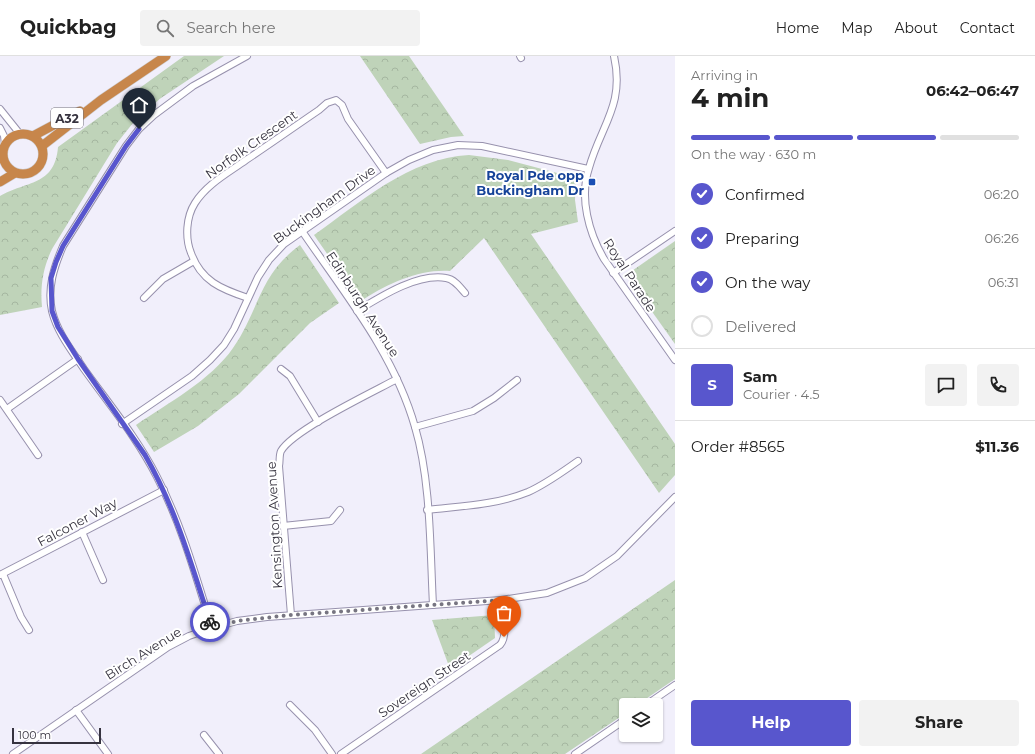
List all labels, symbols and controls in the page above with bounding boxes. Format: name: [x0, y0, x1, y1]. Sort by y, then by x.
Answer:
search box: [140, 10, 420, 46]
text: Quickbag: [20, 16, 116, 39]
icon: search: [154, 17, 176, 39]
text: Search here: [186, 18, 276, 37]
text: Home: [776, 19, 819, 37]
text: Map: [841, 19, 872, 37]
text: About: [894, 19, 938, 37]
text: Contact: [960, 19, 1015, 37]
text: Arriving in: [691, 67, 758, 83]
text: 06:42–06:47: [926, 81, 1019, 100]
text: 4 min: [691, 82, 769, 114]
pin: [122, 88, 156, 129]
icon: home: [128, 94, 150, 116]
street label: Norfolk Crescent: [202, 106, 300, 182]
road number: A32: [51, 108, 83, 128]
text: On the way · 630 m: [691, 146, 816, 162]
street label: Buckingham Drive: [270, 161, 378, 246]
place label: Royal Pde opp Buckingham Dr: [476, 167, 584, 198]
marker: Royal Pde opp Buckingham Dr: [587, 177, 597, 187]
icon: check: [691, 183, 713, 205]
text: Confirmed: [725, 185, 805, 204]
text: 06:20: [984, 186, 1019, 202]
icon: check: [691, 227, 713, 249]
text: Preparing: [725, 229, 800, 248]
text: 06:26: [984, 230, 1019, 246]
street label: Royal Parade: [600, 235, 660, 315]
street label: Edinburgh Avenue: [323, 248, 403, 360]
icon: check: [691, 271, 713, 293]
text: On the way: [725, 273, 810, 292]
text: 06:31: [988, 274, 1019, 290]
text: Delivered: [725, 317, 797, 336]
button: chat: [925, 364, 967, 406]
button: phone: [977, 364, 1019, 406]
text: Sam: [743, 367, 778, 386]
text: S: [707, 375, 717, 394]
text: Courier · 4.5: [743, 386, 820, 402]
text: Order #8565: [691, 437, 785, 456]
text: $11.36: [975, 437, 1019, 456]
street label: Kensington Avenue: [263, 461, 285, 589]
street label: Falconer Way: [34, 494, 120, 550]
pin: [487, 596, 521, 637]
courier: [190, 602, 230, 642]
icon: bag: [493, 602, 515, 624]
icon: bike: [199, 611, 221, 633]
street label: Birch Avenue: [102, 623, 184, 683]
street label: Sovereign Street: [375, 647, 473, 721]
map controls: [619, 698, 663, 742]
button: layers: [619, 698, 663, 742]
button: Help: [691, 700, 851, 746]
button: Share: [859, 700, 1019, 746]
scale bar: [12, 726, 101, 745]
text: 100 m: [18, 728, 51, 742]

